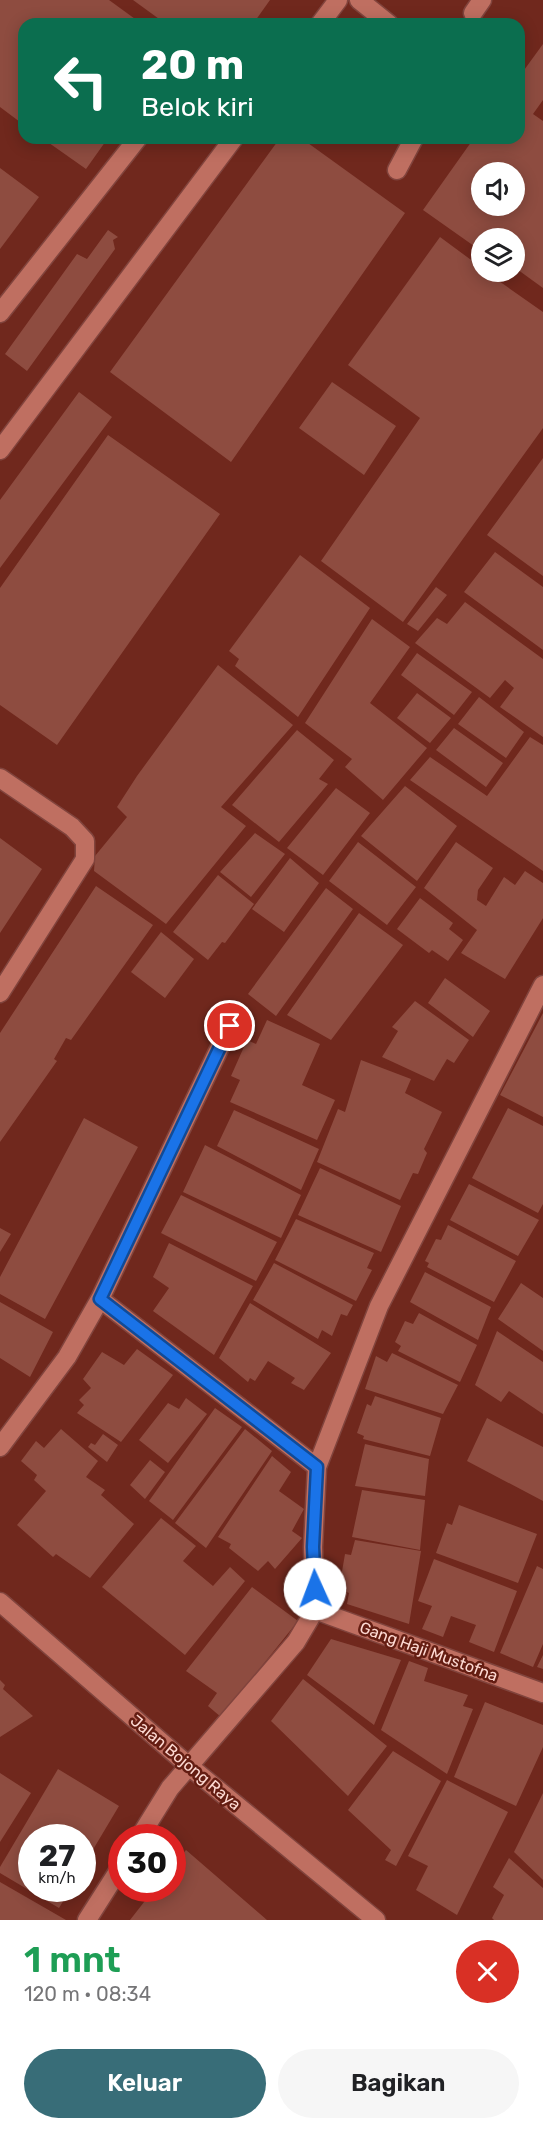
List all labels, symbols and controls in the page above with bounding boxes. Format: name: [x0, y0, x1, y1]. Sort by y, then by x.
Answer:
text: 20 m: [141, 40, 244, 90]
icon: left: [42, 42, 120, 120]
text: Belok kiri: [141, 91, 254, 123]
map controls: [471, 162, 525, 282]
button: sound: [471, 162, 525, 216]
button: layers: [471, 228, 525, 282]
pin: [204, 1000, 255, 1051]
icon: arrive: [213, 1009, 246, 1042]
position arrow: [283, 1557, 347, 1621]
street label: Gang Haji Mustofna: [357, 1618, 501, 1685]
street label: Jalan Bojong Raya: [127, 1711, 245, 1814]
speed limit sign: 30: [108, 1824, 186, 1902]
text: 27: [39, 1838, 75, 1874]
text: km/h: [38, 1869, 76, 1887]
text: 1 mnt: [24, 1938, 121, 1981]
button: close: [456, 1940, 519, 2003]
text: 120 m · 08:34: [24, 1982, 151, 2006]
button: Keluar: [24, 2049, 266, 2118]
button: Bagikan: [278, 2049, 519, 2118]

